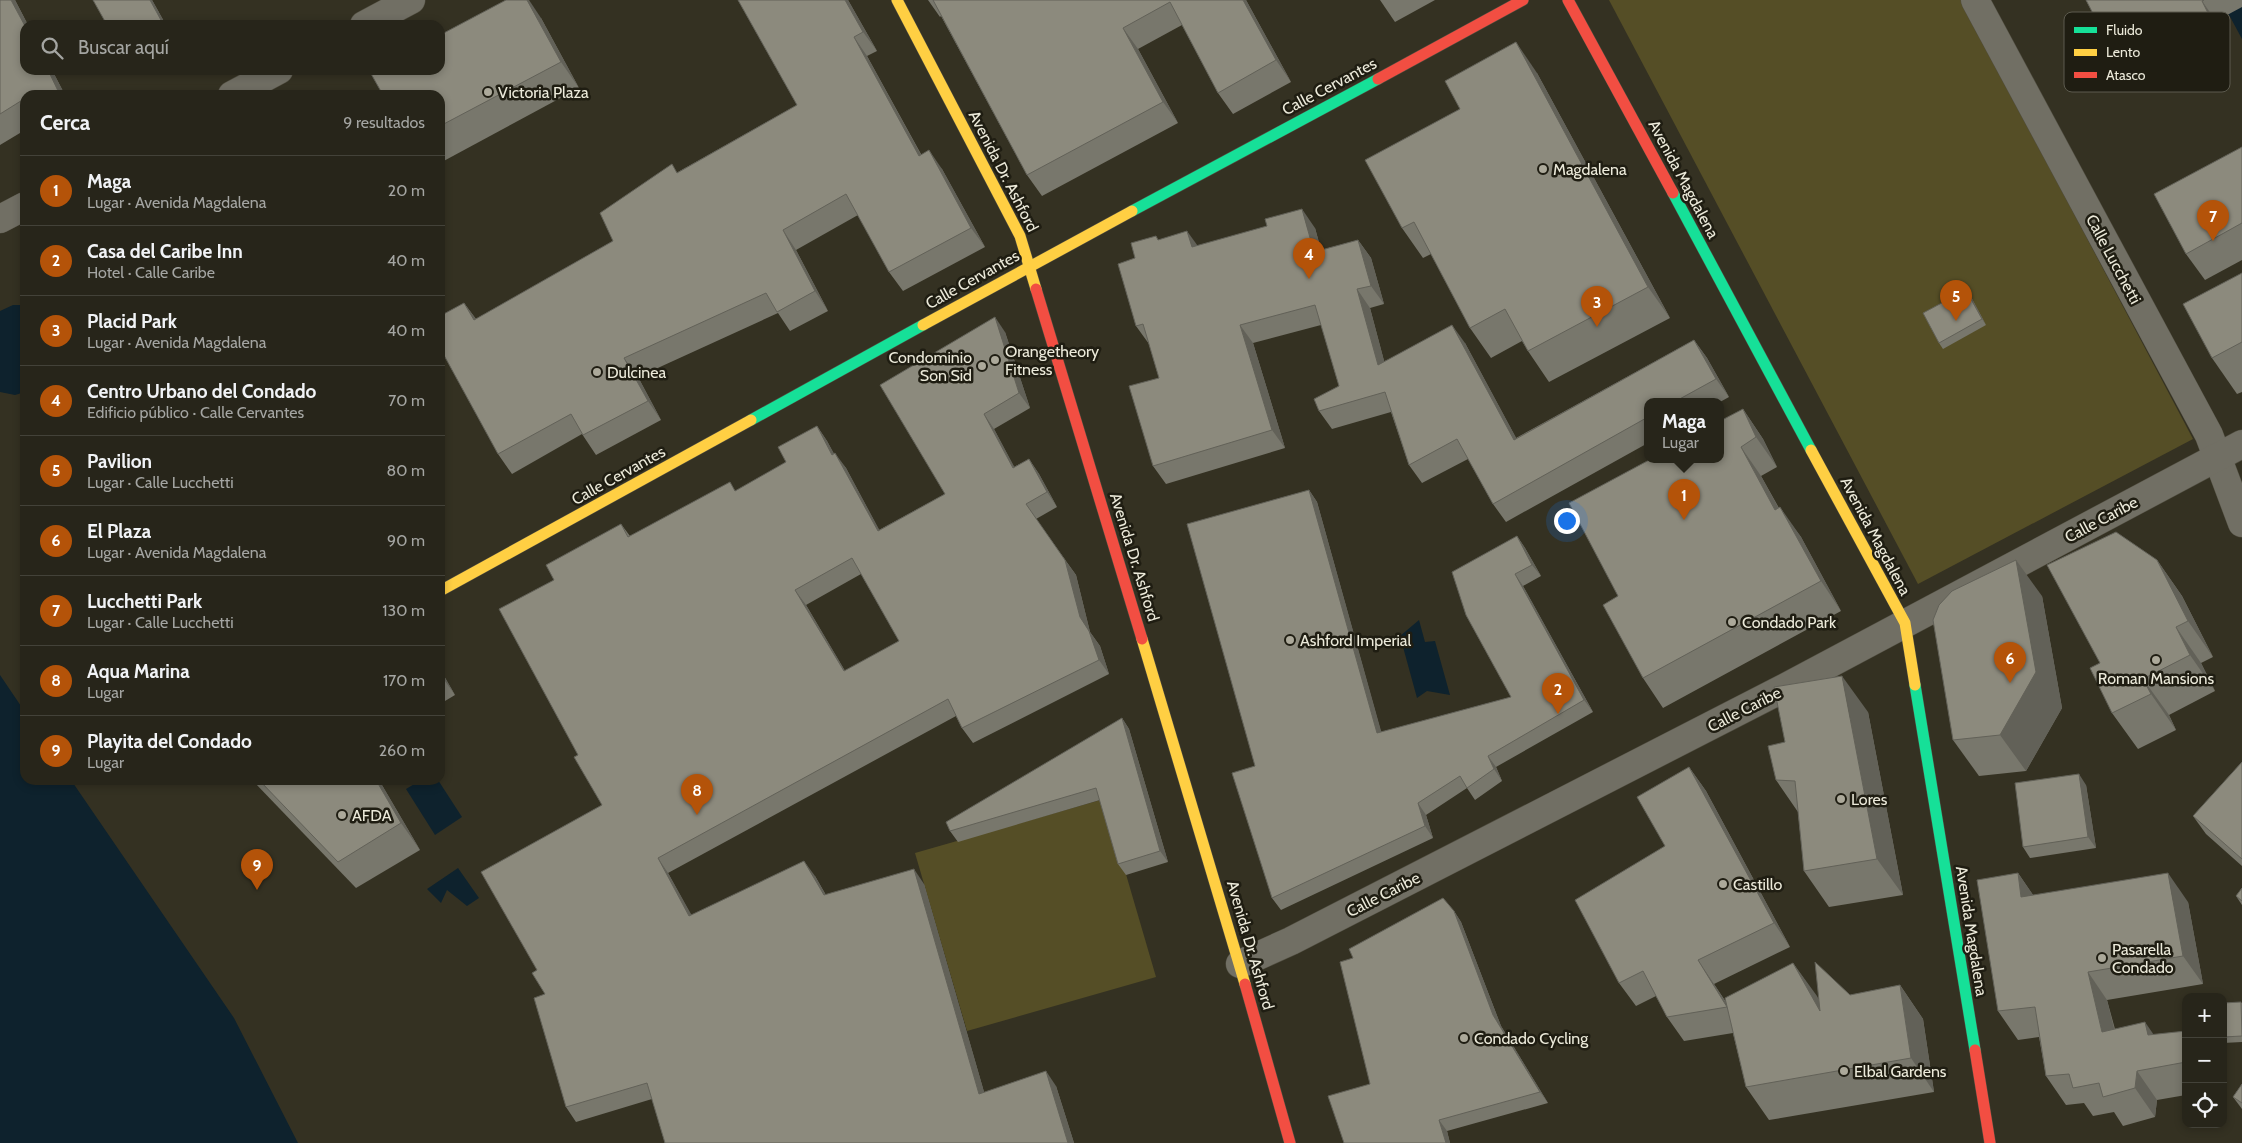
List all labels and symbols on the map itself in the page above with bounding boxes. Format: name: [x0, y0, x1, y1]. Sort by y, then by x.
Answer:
legend: [2064, 12, 2230, 92]
text: Fluido: [2106, 21, 2143, 39]
text: Lento: [2106, 43, 2140, 61]
street label: Calle Cervantes: [1279, 53, 1380, 119]
text: Atasco: [2106, 66, 2146, 84]
place label: Victoria Plaza: [498, 83, 589, 102]
marker: Victoria Plaza: [482, 86, 494, 98]
street label: Avenida Dr. Ashford: [965, 107, 1042, 235]
street label: Avenida Magdalena: [1644, 117, 1723, 242]
place label: Magdalena: [1553, 160, 1627, 179]
marker: Magdalena: [1537, 163, 1549, 175]
pin: 7: [2197, 200, 2229, 241]
street label: Calle Lucchetti: [2082, 211, 2145, 307]
pin: 4: [1293, 238, 1325, 279]
street label: Calle Cervantes: [922, 246, 1023, 313]
pin: 5: [1940, 280, 1972, 321]
pin: 3: [1581, 286, 1613, 327]
place label: Orangetheory Fitness: [1005, 342, 1099, 379]
place label: Condominio Son Sid: [888, 348, 972, 385]
marker: Orangetheory Fitness: [989, 354, 1001, 366]
marker: Condominio Son Sid: [976, 360, 988, 372]
place label: Dulcinea: [607, 363, 666, 382]
marker: Dulcinea: [591, 366, 603, 378]
street label: Calle Cervantes: [568, 442, 669, 509]
street label: Avenida Magdalena: [1836, 474, 1915, 599]
pin: 1: [1668, 479, 1700, 520]
street label: Avenida Dr. Ashford: [1106, 491, 1163, 624]
street label: Calle Caribe: [2062, 492, 2141, 547]
your location: [1554, 508, 1580, 534]
place label: Condado Park: [1742, 613, 1837, 632]
marker: Condado Park: [1726, 616, 1738, 628]
place label: Ashford Imperial: [1300, 631, 1412, 650]
marker: Ashford Imperial: [1284, 634, 1296, 646]
pin: 6: [1994, 642, 2026, 683]
marker: Roman Mansions: [2150, 654, 2162, 666]
place label: Roman Mansions: [2098, 669, 2215, 688]
pin: 2: [1542, 673, 1574, 714]
street label: Calle Caribe: [1704, 683, 1784, 736]
pin: 8: [681, 774, 713, 815]
place label: Lores: [1851, 790, 1888, 809]
marker: Lores: [1835, 793, 1847, 805]
place label: AFDA: [352, 806, 392, 825]
marker: AFDA: [336, 809, 348, 821]
pin: 9: [241, 849, 273, 890]
street label: Avenida Magdalena: [1952, 865, 1991, 998]
street label: Calle Caribe: [1343, 868, 1423, 921]
place label: Castillo: [1733, 875, 1782, 894]
street label: Avenida Dr. Ashford: [1223, 878, 1278, 1012]
marker: Castillo: [1717, 878, 1729, 890]
place label: Pasarella Condado: [2112, 940, 2174, 977]
marker: Pasarella Condado: [2096, 952, 2108, 964]
place label: Condado Cycling: [1474, 1029, 1589, 1048]
marker: Condado Cycling: [1458, 1032, 1470, 1044]
place label: Elbal Gardens: [1854, 1062, 1947, 1081]
marker: Elbal Gardens: [1838, 1065, 1850, 1077]

